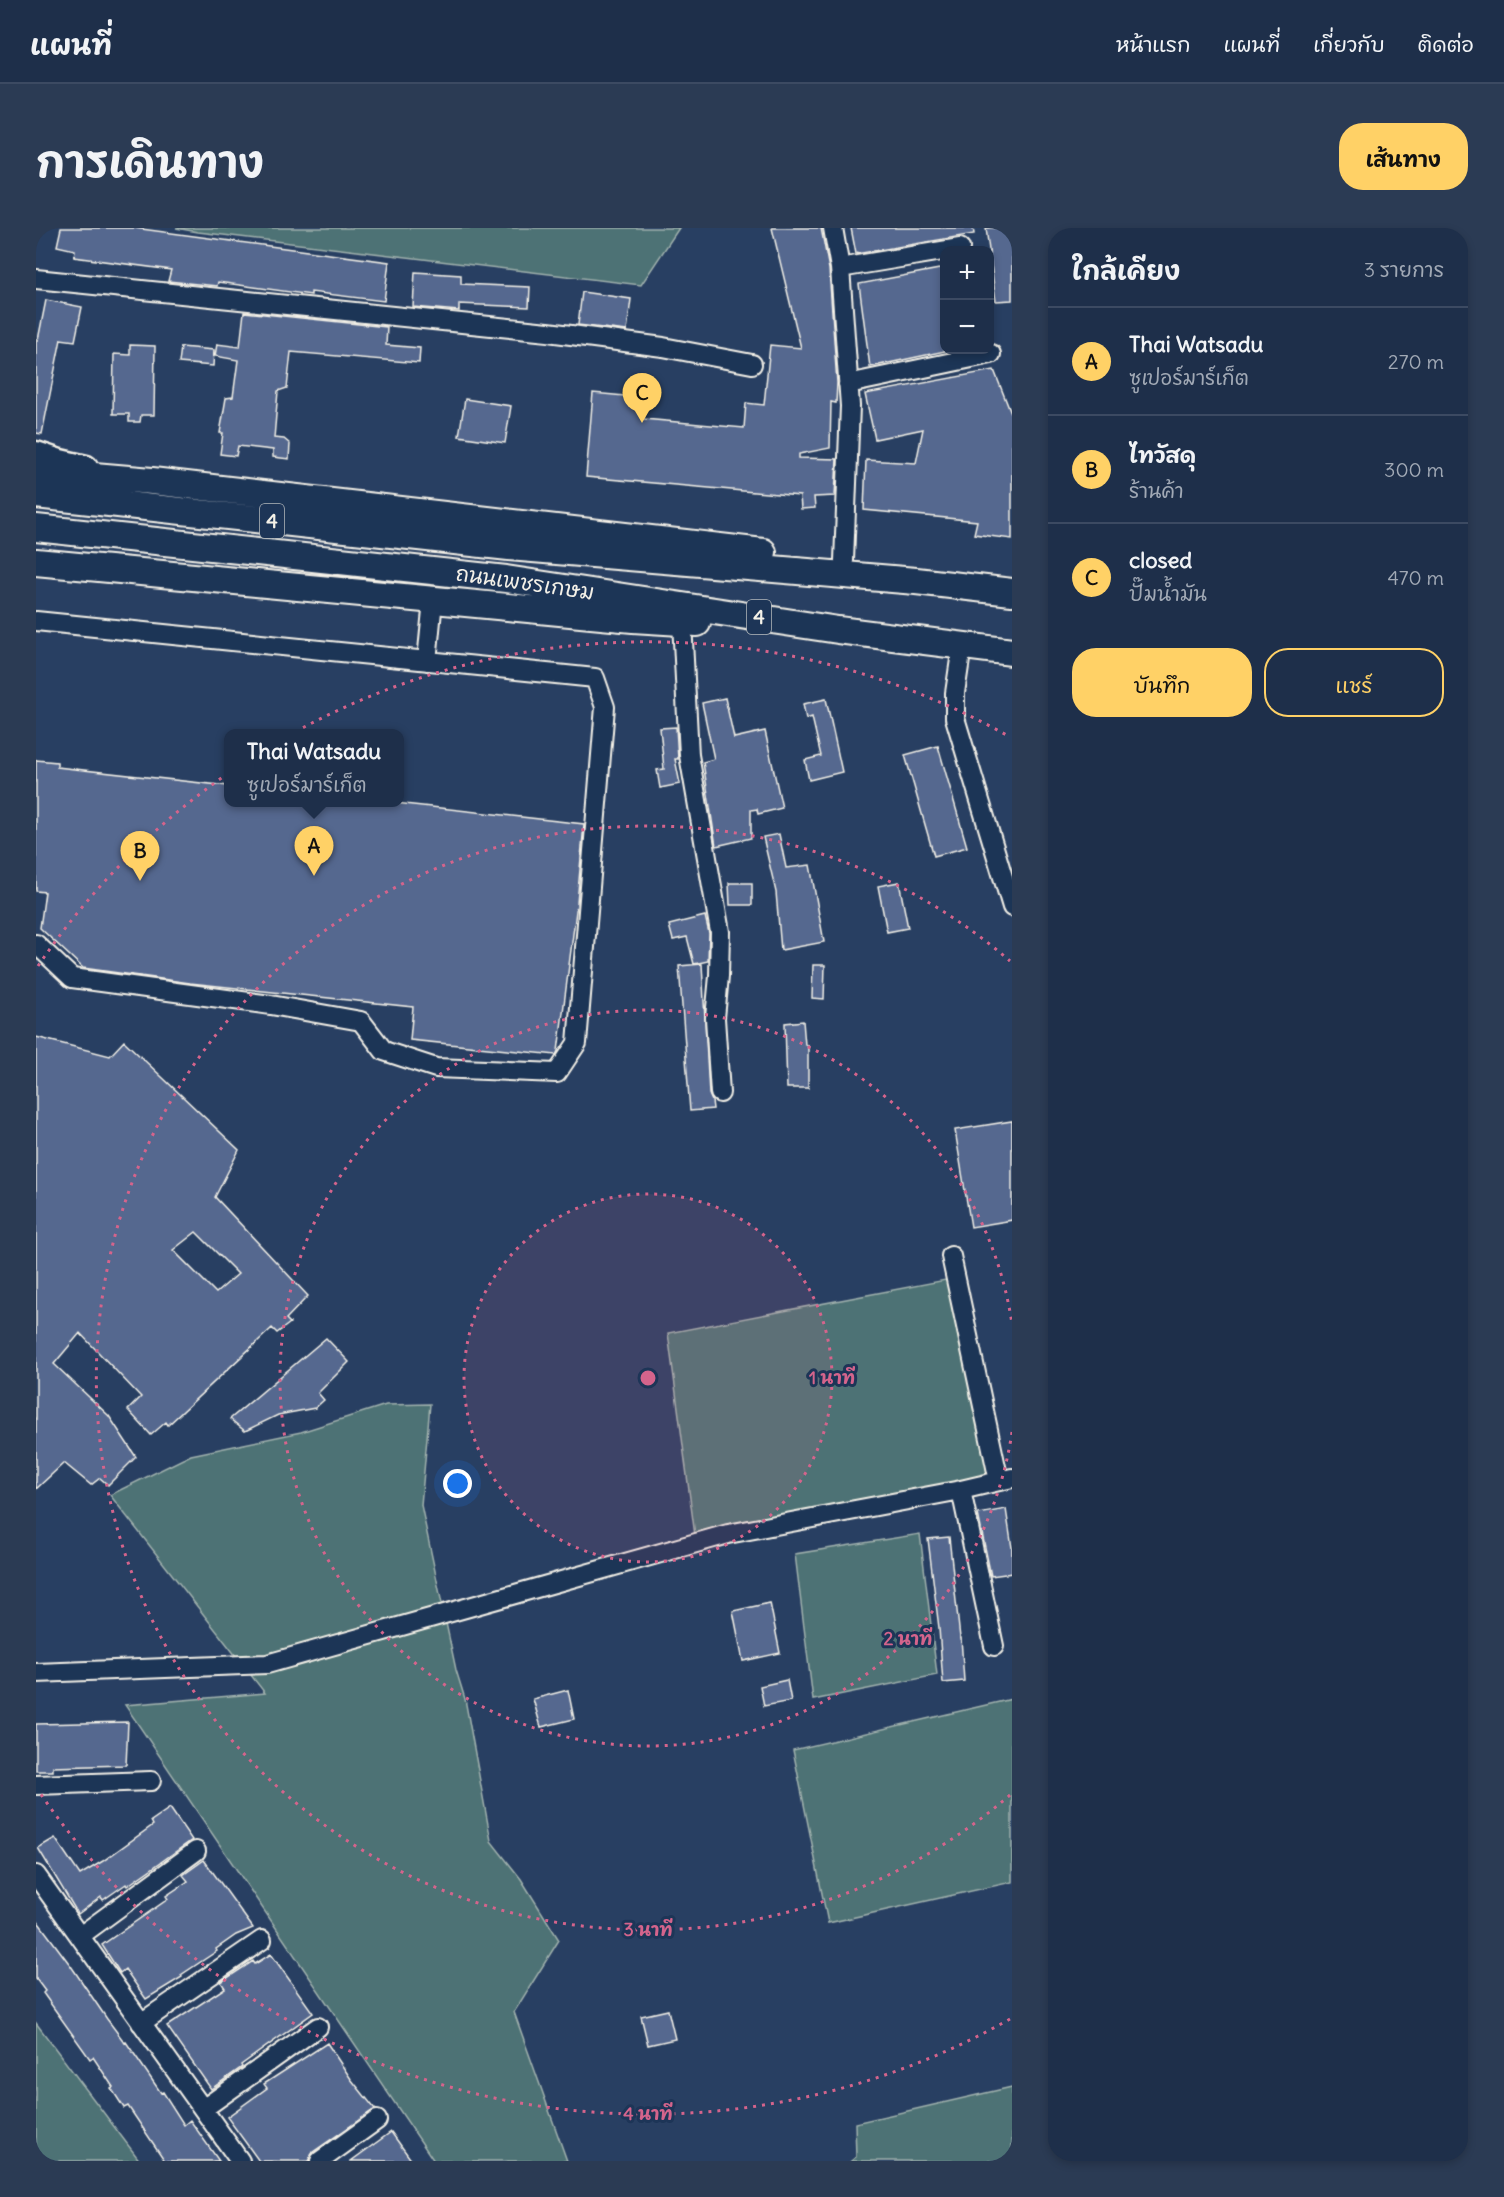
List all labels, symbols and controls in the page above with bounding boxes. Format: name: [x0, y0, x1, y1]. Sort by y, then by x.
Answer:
text: แผนที่: [30, 27, 112, 63]
text: หน้าแรก: [1116, 31, 1191, 58]
text: แผนที่: [1224, 31, 1280, 58]
text: เกี่ยวกับ: [1313, 31, 1385, 58]
text: ติดต่อ: [1418, 31, 1474, 58]
button: เส้นทาง: [1339, 123, 1468, 190]
text: การเดินทาง: [36, 136, 264, 188]
map controls: [940, 246, 994, 354]
button: +: [940, 246, 994, 300]
text: ใกล้เคียง: [1072, 254, 1180, 287]
text: 3 รายการ: [1364, 257, 1444, 282]
button: −: [940, 300, 994, 354]
text: Thai Watsadu: [1129, 330, 1263, 358]
text: A: [1085, 349, 1098, 374]
text: 270 m: [1388, 349, 1444, 374]
text: ซูเปอร์มาร์เก็ต: [1129, 365, 1249, 390]
pin: C: [622, 374, 662, 423]
text: ไทวัสดุ: [1129, 441, 1196, 469]
text: B: [1085, 457, 1098, 482]
text: 300 m: [1384, 457, 1444, 482]
text: ร้านค้า: [1129, 478, 1184, 503]
road number: 4: [260, 504, 284, 538]
text: closed: [1129, 546, 1192, 574]
street label: ถนนเพชรเกษม: [454, 559, 596, 606]
text: C: [1085, 565, 1098, 590]
text: 470 m: [1387, 565, 1444, 590]
text: ปั๊มน้ำมัน: [1129, 581, 1207, 606]
road number: 4: [747, 600, 771, 634]
button: บันทึก: [1072, 648, 1252, 717]
button: แชร์: [1264, 648, 1444, 717]
popup: [224, 729, 404, 807]
text: Thai Watsadu: [247, 737, 381, 765]
text: ซูเปอร์มาร์เก็ต: [247, 772, 367, 797]
pin: A: [294, 826, 334, 876]
pin: B: [120, 832, 160, 881]
text: 1 นาที: [809, 1366, 855, 1389]
centre of rings: [638, 1368, 658, 1388]
your location: [443, 1469, 472, 1498]
text: 2 นาที: [884, 1627, 933, 1650]
text: 3 นาที: [623, 1918, 673, 1941]
text: 4 นาที: [623, 2102, 673, 2125]

